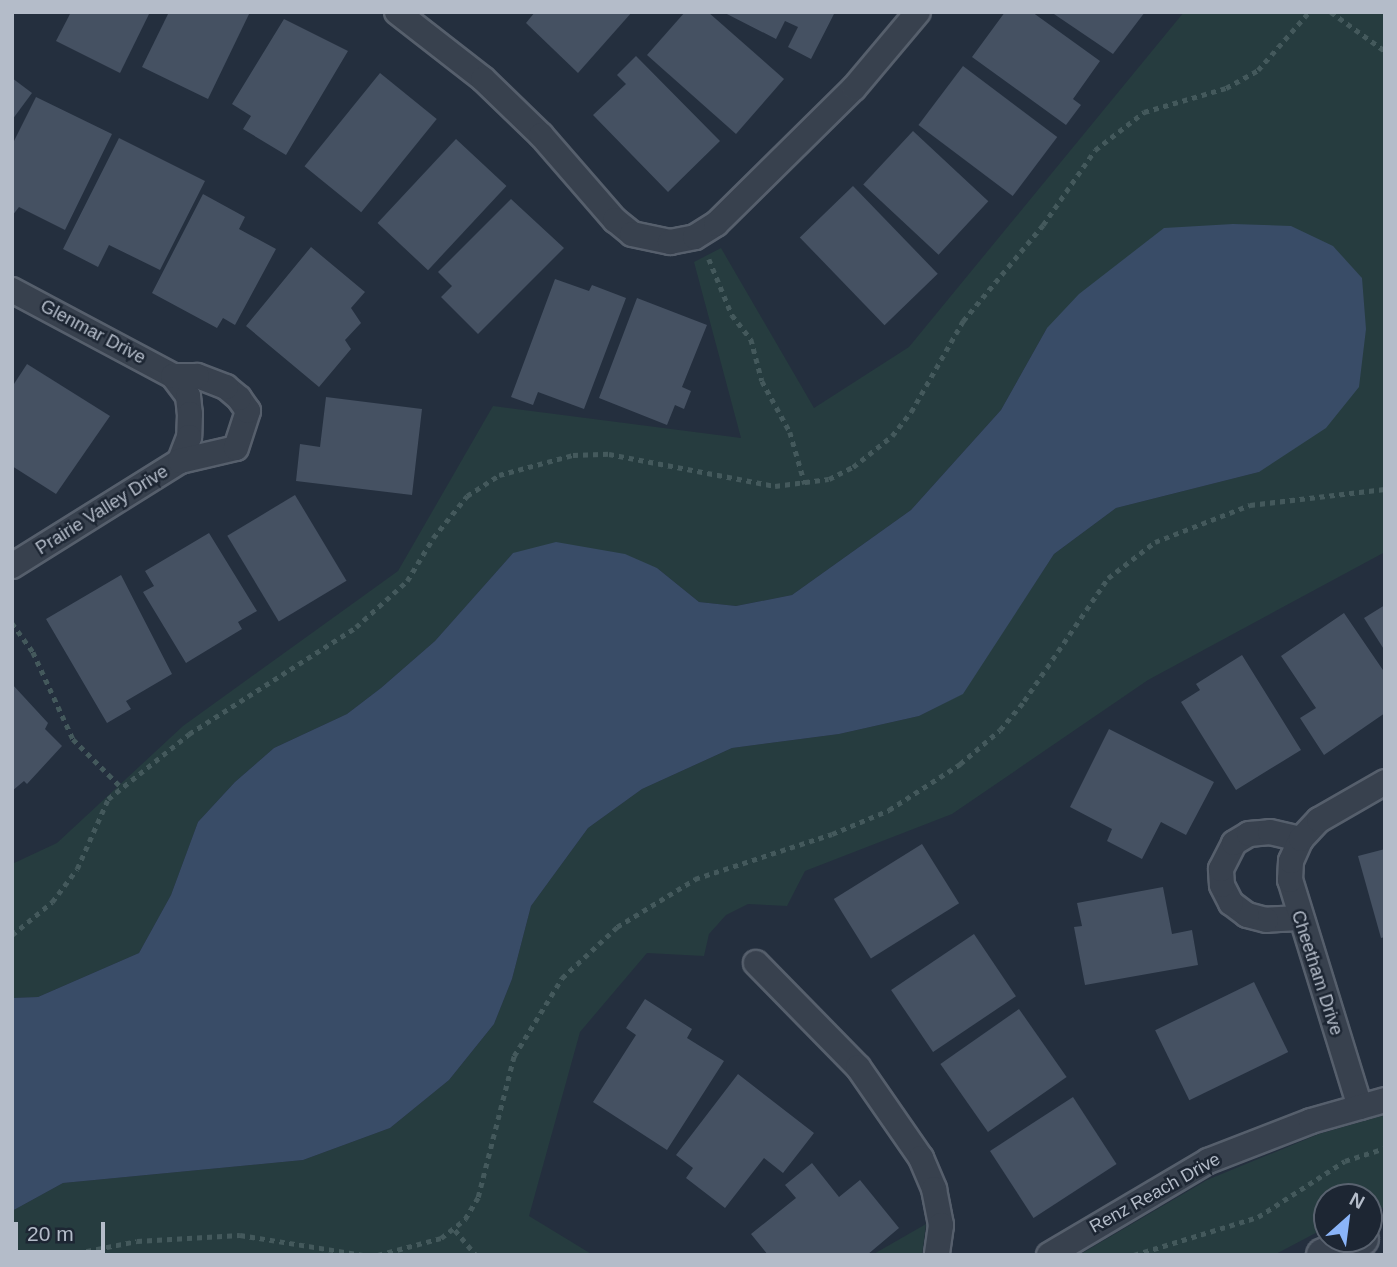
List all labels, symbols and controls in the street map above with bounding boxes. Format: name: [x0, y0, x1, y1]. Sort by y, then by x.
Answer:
street label: Glenmar Drive: [37, 295, 149, 369]
street label: Prairie Valley Drive: [32, 461, 172, 559]
street label: Cheetham Drive: [1287, 908, 1347, 1038]
street label: Renz Reach Drive: [1086, 1148, 1224, 1238]
north arrow: [1313, 1183, 1383, 1253]
text: N: [1346, 1188, 1368, 1213]
scale bar: [18, 1208, 108, 1252]
text: 20 m: [27, 1222, 74, 1245]

